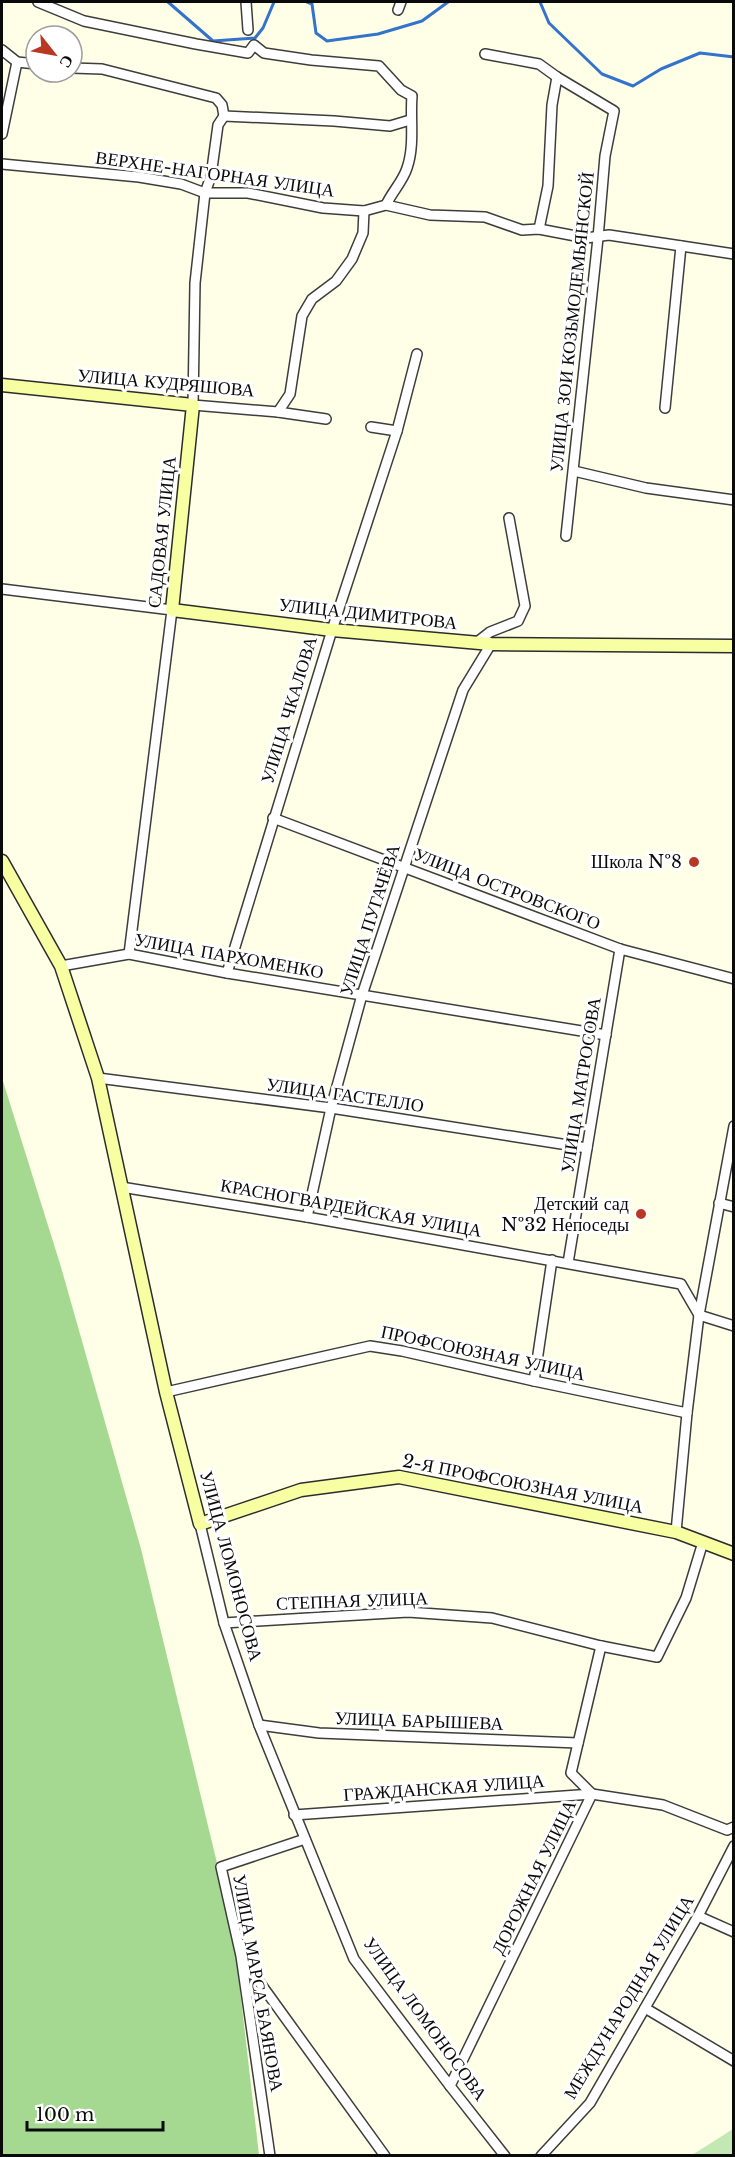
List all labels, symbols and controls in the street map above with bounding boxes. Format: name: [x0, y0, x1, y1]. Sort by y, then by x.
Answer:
north arrow: [24, 24, 84, 84]
text: С: [55, 52, 78, 72]
street label: ВЕРХНЕ-НАГОРНАЯ УЛИЦА: [94, 146, 336, 202]
street label: УЛИЦА ЗОИ КОЗЬМОДЕМЬЯНСКОЙ: [545, 171, 599, 473]
street label: УЛИЦА КУДРЯШОВА: [76, 364, 256, 402]
street label: САДОВАЯ УЛИЦА: [143, 455, 181, 609]
street label: УЛИЦА ДИМИТРОВА: [278, 594, 458, 634]
street label: УЛИЦА ЧКАЛОВА: [256, 634, 322, 786]
street label: УЛИЦА ПУГАЧЁВА: [335, 841, 405, 999]
street label: УЛИЦА ОСТРОВСКОГО: [411, 843, 603, 935]
place label: Школа №8: [591, 851, 682, 873]
marker: Школа №8: [687, 855, 701, 869]
street label: УЛИЦА ПАРХОМЕНКО: [133, 929, 325, 983]
street label: УЛИЦА МАТРОСОВА: [556, 995, 606, 1175]
street label: УЛИЦА ГАСТЕЛЛО: [265, 1073, 425, 1117]
street label: КРАСНОГВАРДЕЙСКАЯ УЛИЦА: [219, 1174, 483, 1242]
place label: Детский сад №32 Непоседы: [501, 1193, 629, 1236]
marker: Детский сад №32 Непоседы: [634, 1207, 648, 1221]
street label: ПРОФСОЮЗНАЯ УЛИЦА: [379, 1321, 587, 1385]
street label: 2-Я ПРОФСОЮЗНАЯ УЛИЦА: [401, 1450, 645, 1518]
street label: УЛИЦА ЛОМОНОСОВА: [195, 1468, 267, 1664]
street label: СТЕПНАЯ УЛИЦА: [276, 1587, 428, 1615]
street label: УЛИЦА БАРЫШЕВА: [334, 1707, 504, 1735]
street label: ГРАЖДАНСКАЯ УЛИЦА: [343, 1770, 545, 1806]
street label: ДОРОЖНАЯ УЛИЦА: [487, 1796, 581, 1958]
street label: УЛИЦА МАРСА БАЯНОВА: [228, 1872, 288, 2094]
street label: МЕЖДУНАРОДНАЯ УЛИЦА: [559, 1891, 699, 2103]
street label: УЛИЦА ЛОМОНОСОВА: [358, 1933, 492, 2105]
scale bar: [27, 2094, 164, 2132]
text: 100 m: [36, 2104, 94, 2126]

